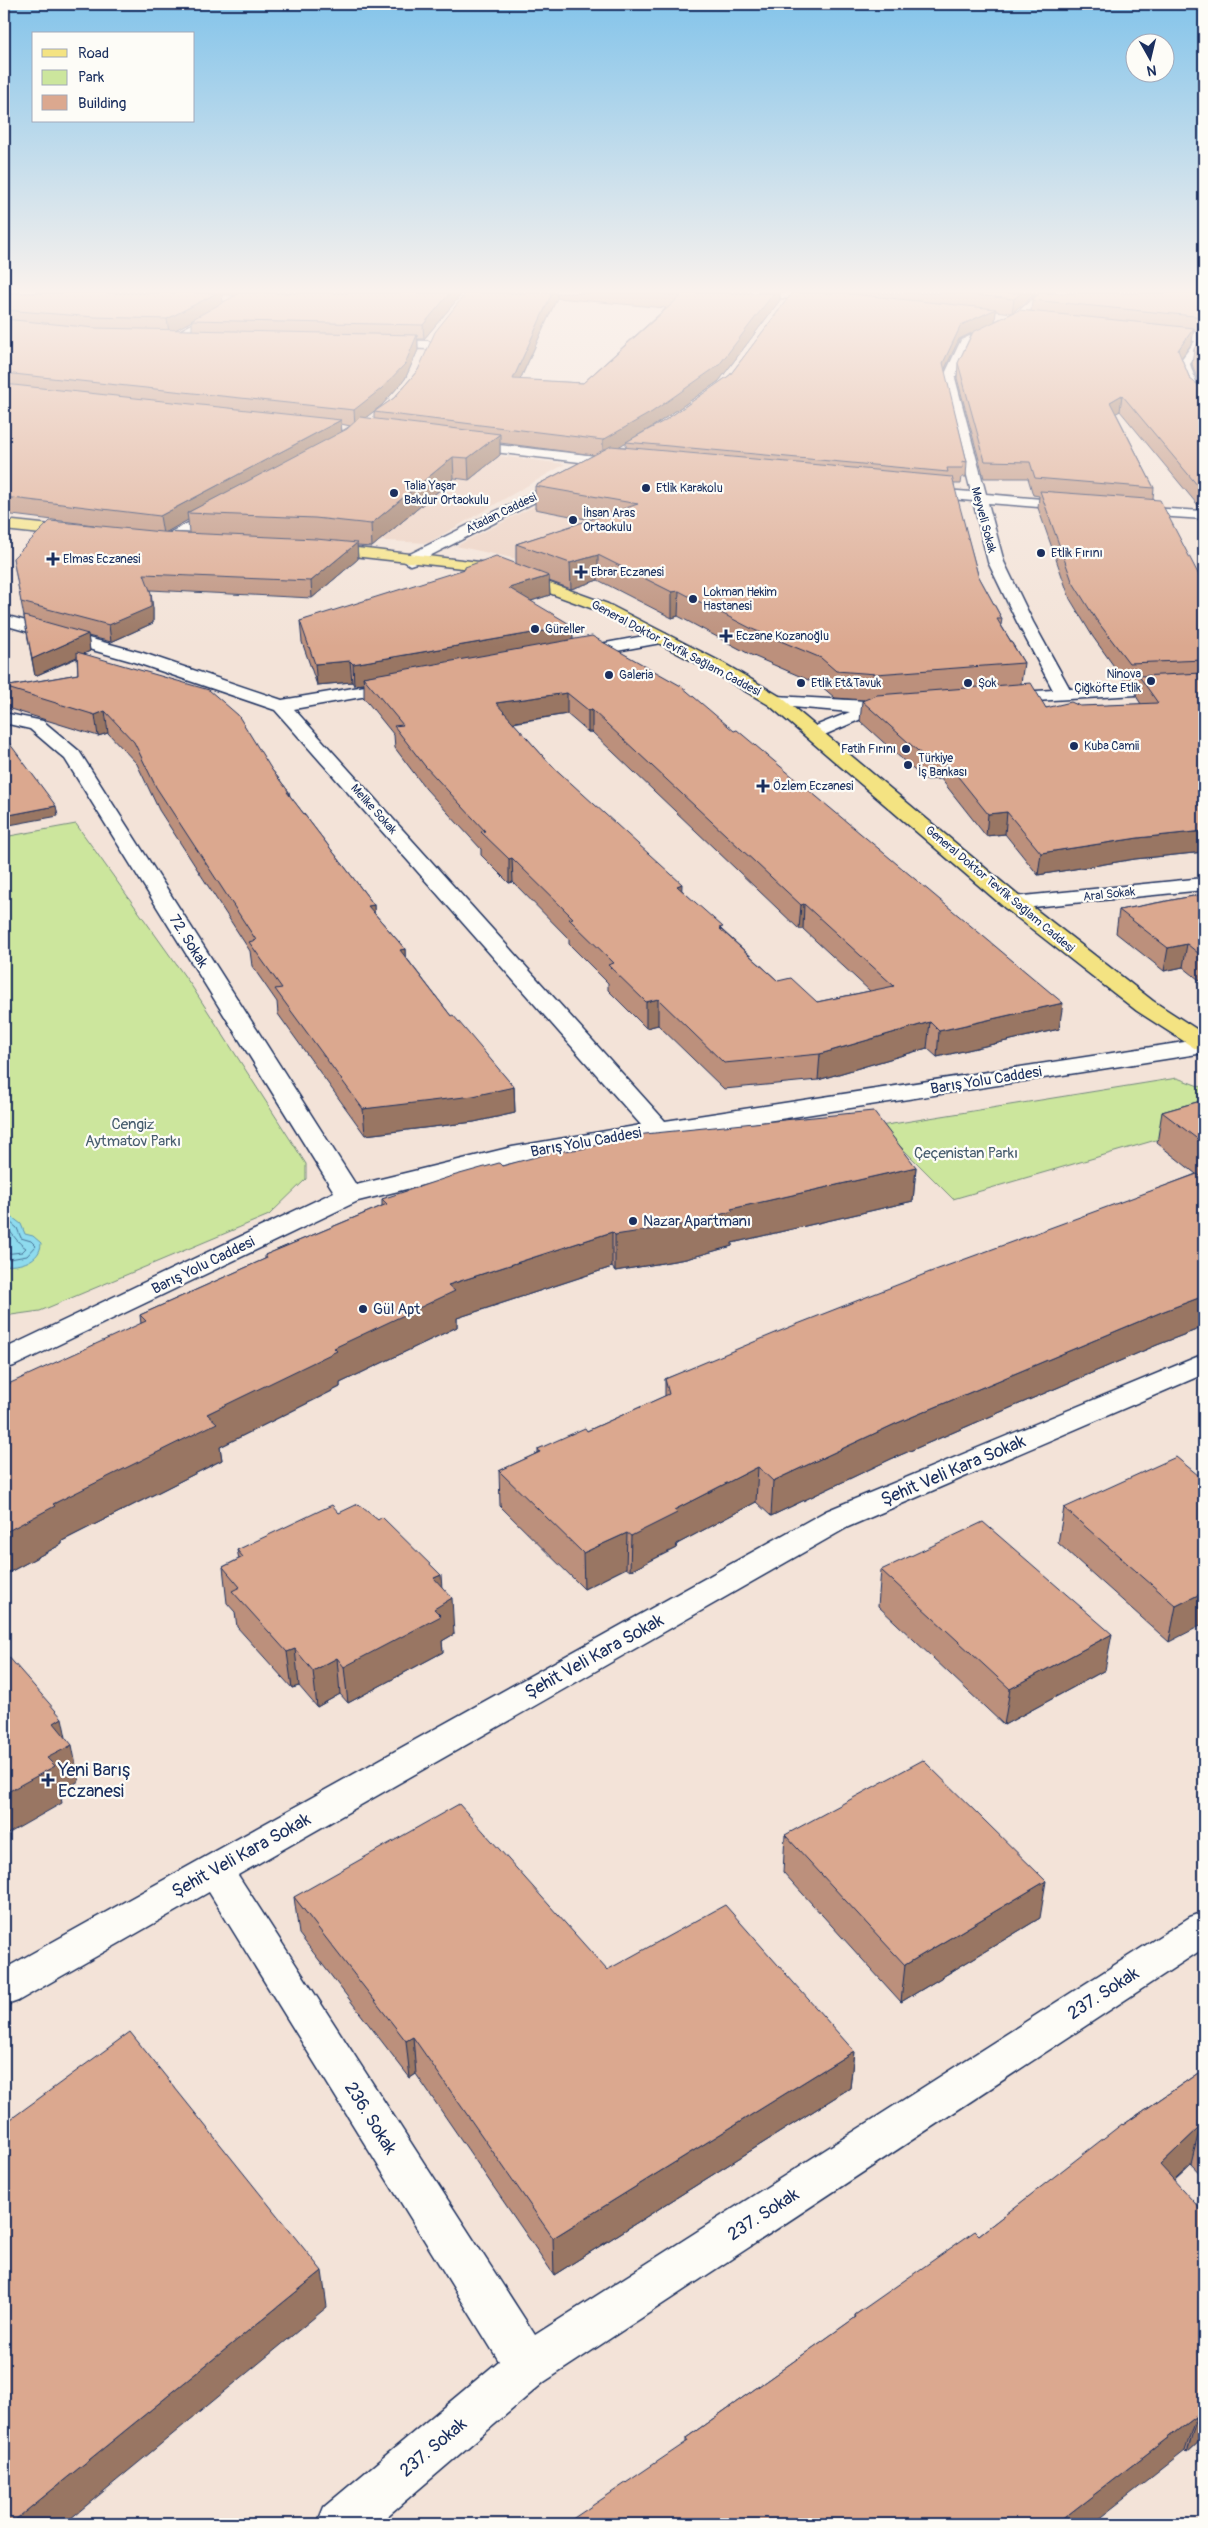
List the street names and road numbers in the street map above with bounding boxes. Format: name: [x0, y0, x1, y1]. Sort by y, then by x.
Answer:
street label: Meyveli Sokak: [968, 486, 1000, 555]
street label: Atadan Caddesi: [463, 490, 539, 537]
street label: General Doktor Tevfik Sağlam Caddesi: [589, 597, 763, 700]
street label: Melike Sokak: [347, 781, 400, 837]
street label: General Doktor Tevfik Sağlam Caddesi: [922, 823, 1077, 956]
street label: Aral Sokak: [1082, 884, 1136, 905]
street label: 72. Sokak: [165, 911, 213, 972]
street label: Barış Yolu Caddesi: [929, 1062, 1043, 1099]
street label: Barış Yolu Caddesi: [529, 1123, 643, 1162]
street label: Barış Yolu Caddesi: [149, 1232, 258, 1299]
street label: Şehit Veli Kara Sokak: [877, 1429, 1030, 1511]
street label: Şehit Veli Kara Sokak: [521, 1609, 668, 1704]
street label: Şehit Veli Kara Sokak: [168, 1808, 315, 1903]
street label: 237. Sokak: [1063, 1962, 1144, 2025]
street label: 236. Sokak: [339, 2078, 402, 2159]
street label: 237. Sokak: [723, 2183, 804, 2246]
street label: 237. Sokak: [395, 2412, 472, 2482]

